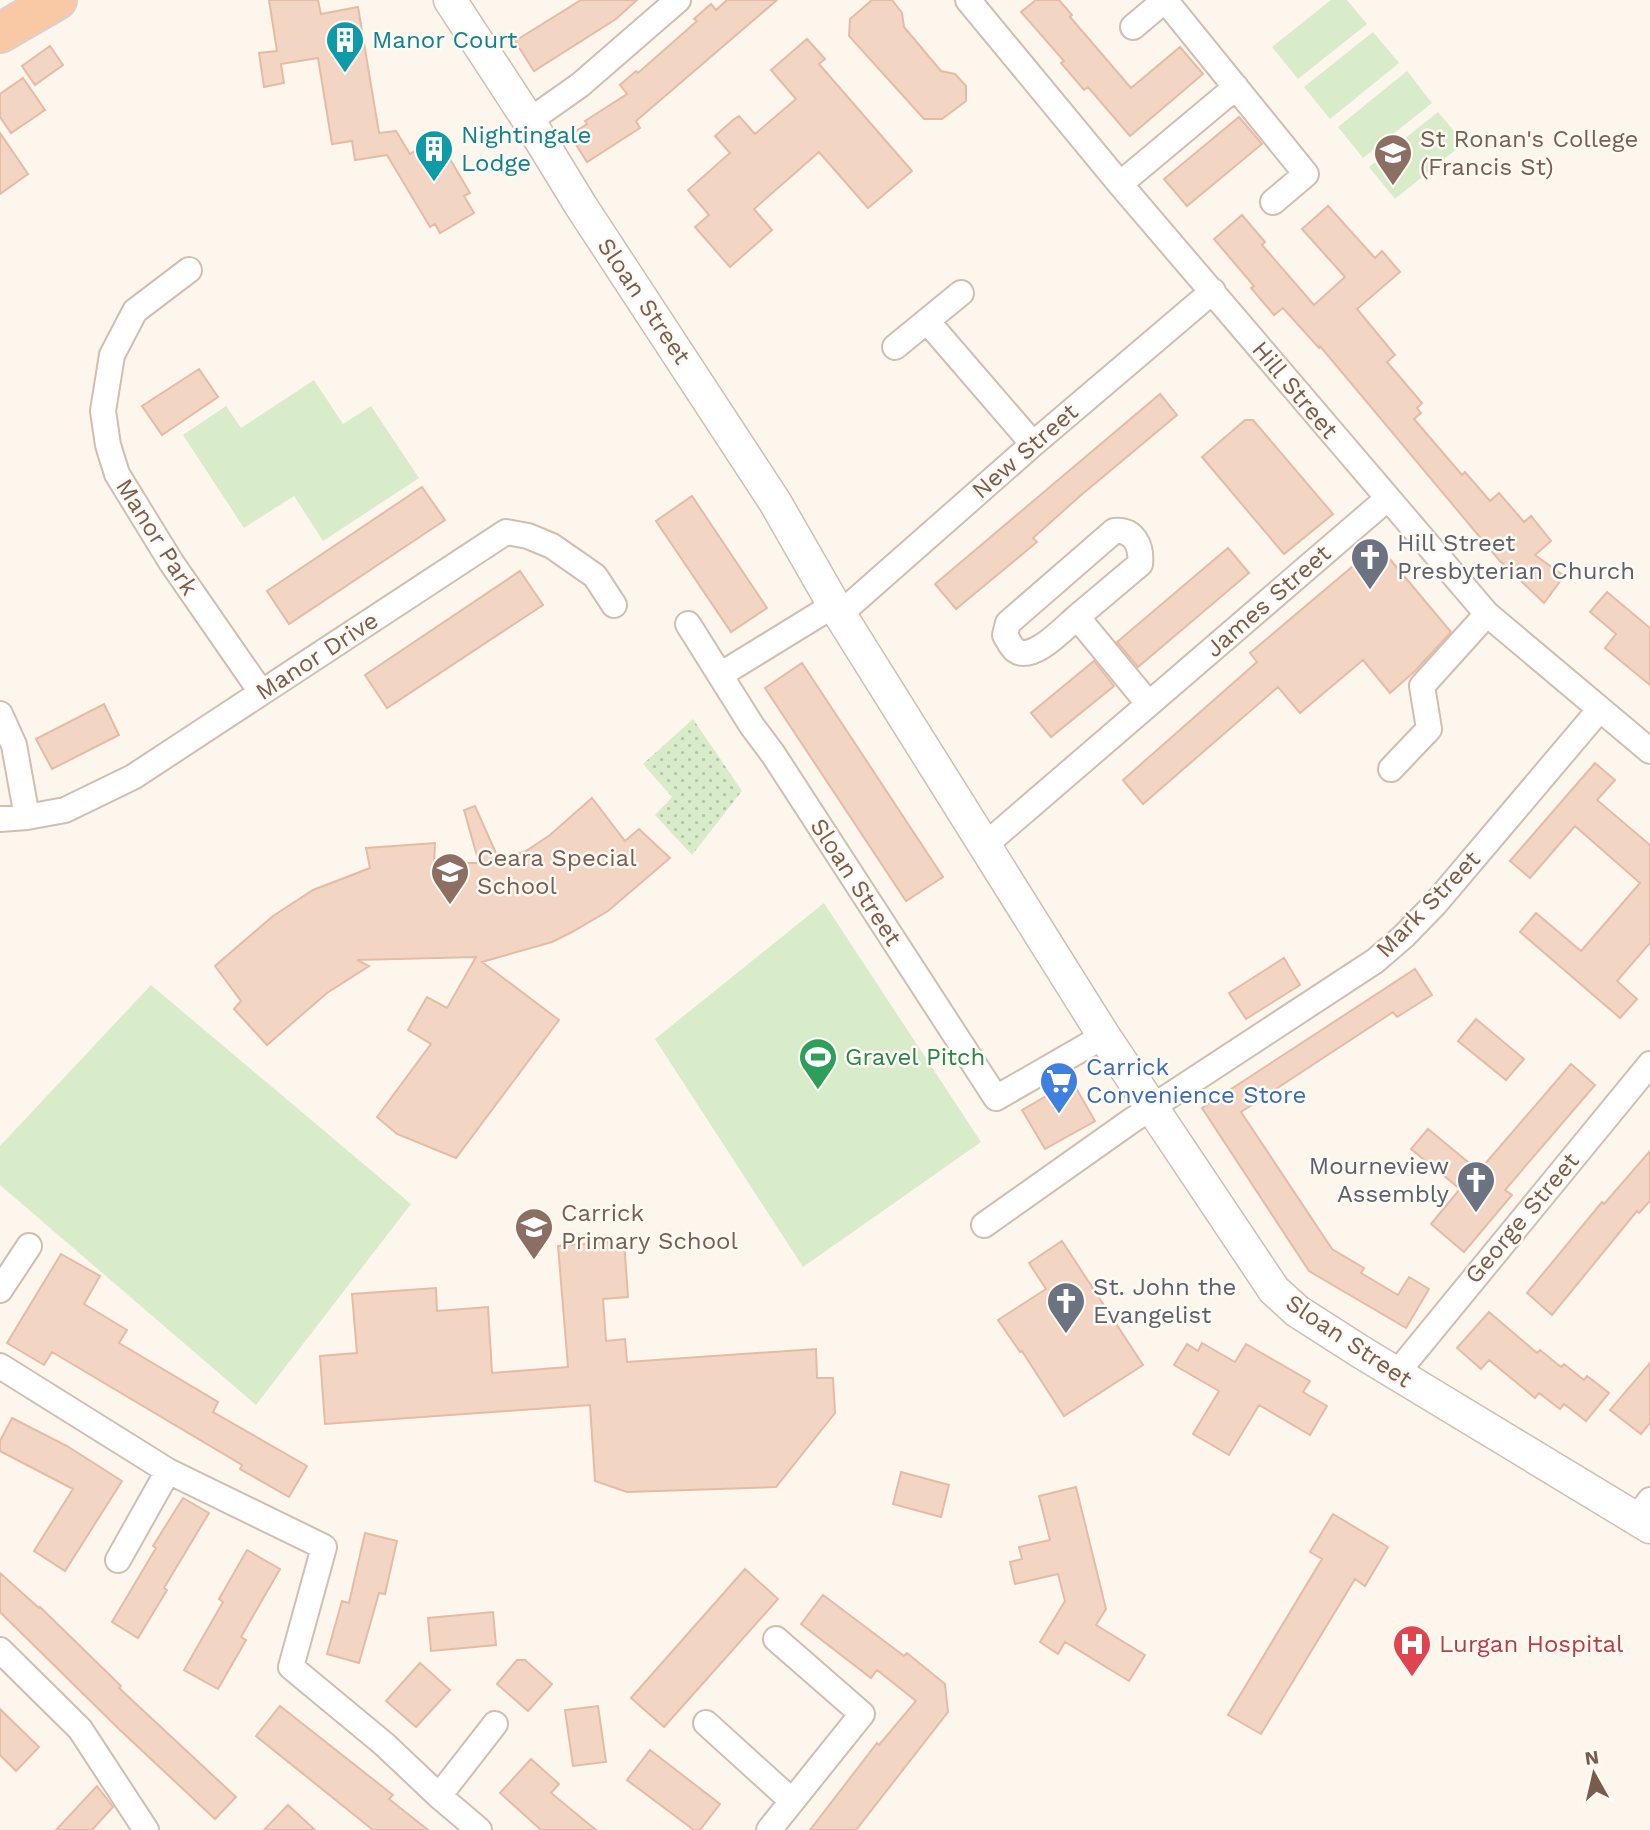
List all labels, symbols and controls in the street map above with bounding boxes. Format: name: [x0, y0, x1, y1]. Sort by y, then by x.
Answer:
building icon: Manor Court: [324, 19, 366, 74]
place label: Manor Court: [372, 26, 517, 54]
place label: Nightingale Lodge: [461, 121, 591, 177]
place label: St Ronan's College (Francis St): [1420, 125, 1638, 181]
building icon: Nightingale Lodge: [413, 128, 455, 183]
school or university icon: St Ronan's College (Francis St): [1372, 132, 1414, 187]
street label: Sloan Street: [592, 233, 696, 369]
street label: Hill Street: [1246, 336, 1344, 444]
street label: New Street: [966, 397, 1084, 505]
street label: Manor Park: [110, 474, 204, 601]
place label: Hill Street Presbyterian Church: [1397, 529, 1635, 585]
church icon: Hill Street Presbyterian Church: [1349, 536, 1391, 591]
street label: James Street: [1200, 539, 1336, 663]
street label: Manor Drive: [251, 606, 383, 706]
street label: Sloan Street: [804, 813, 908, 951]
place label: Ceara Special School: [477, 844, 637, 900]
street label: Mark Street: [1370, 845, 1486, 963]
school or university icon: Ceara Special School: [429, 851, 471, 906]
sports icon: Gravel Pitch: [797, 1036, 839, 1091]
place label: Gravel Pitch: [845, 1043, 985, 1071]
place label: Carrick Convenience Store: [1086, 1053, 1306, 1109]
supermarket icon: Carrick Convenience Store: [1038, 1060, 1080, 1115]
street label: George Street: [1459, 1147, 1585, 1289]
place label: Mourneview Assembly: [1309, 1152, 1450, 1208]
church icon: Mourneview Assembly: [1455, 1159, 1497, 1214]
place label: Carrick Primary School: [561, 1199, 739, 1255]
school or university icon: Carrick Primary School: [513, 1206, 555, 1261]
place label: St. John the Evangelist: [1093, 1273, 1236, 1329]
church icon: St. John the Evangelist: [1045, 1280, 1087, 1335]
street label: Sloan Street: [1281, 1289, 1417, 1393]
hospital icon: Lurgan Hospital: [1391, 1623, 1433, 1678]
place label: Lurgan Hospital: [1439, 1630, 1624, 1658]
north arrow: [1559, 1739, 1629, 1809]
text: N: [1583, 1745, 1600, 1770]

